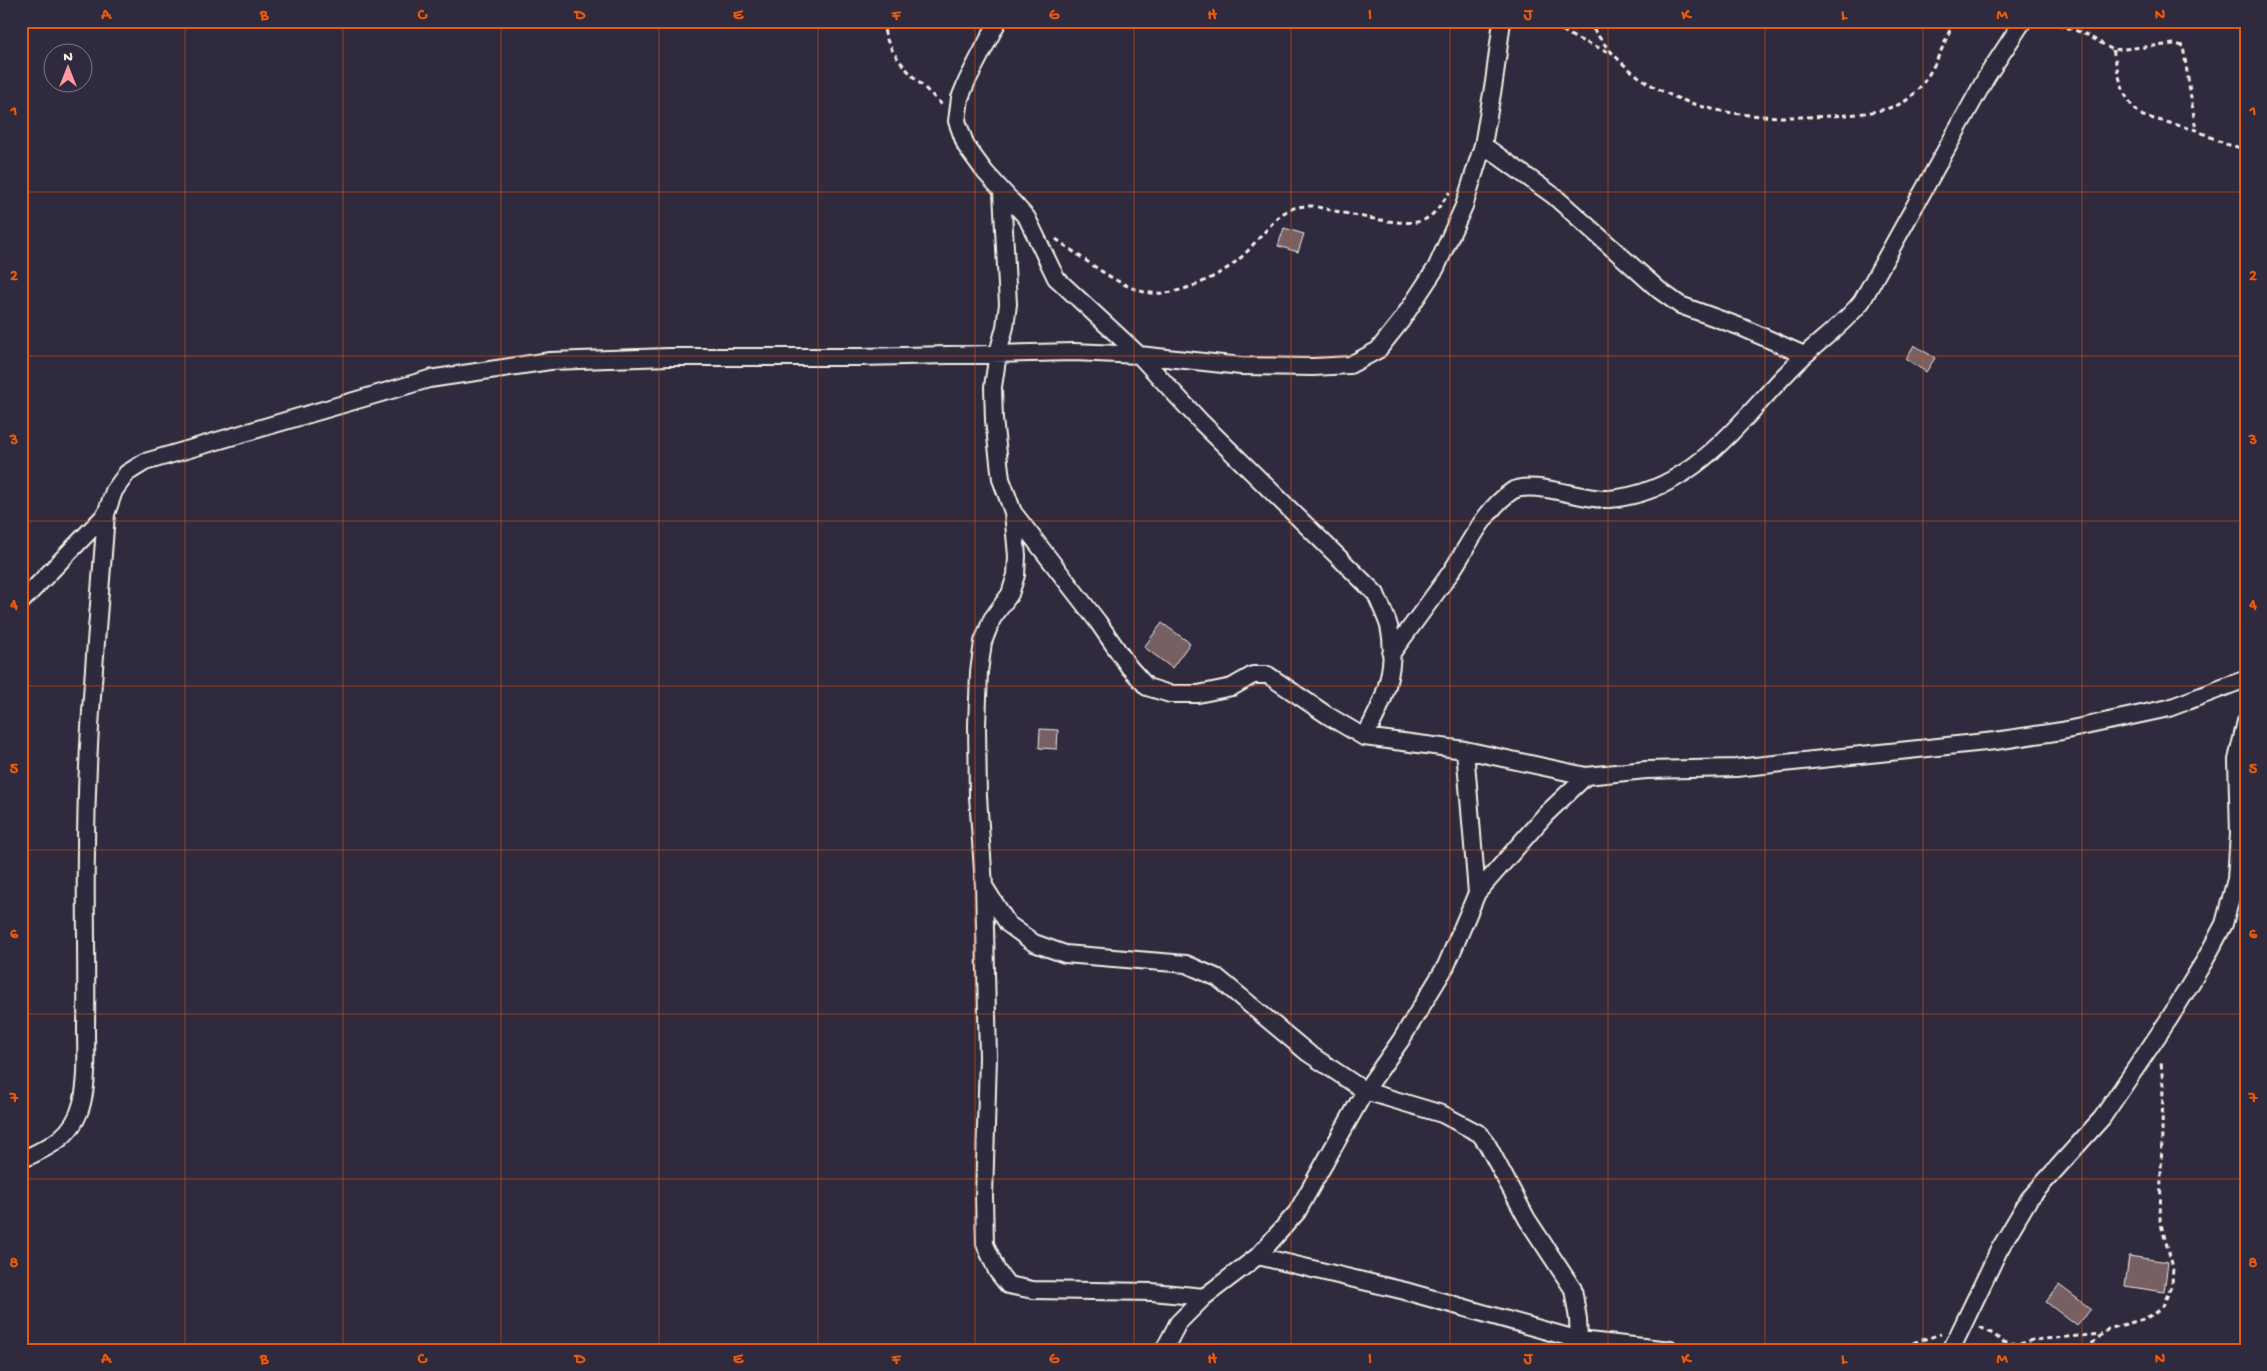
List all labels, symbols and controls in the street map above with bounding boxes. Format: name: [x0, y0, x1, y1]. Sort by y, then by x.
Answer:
text: A: [100, 7, 112, 26]
text: B: [259, 7, 269, 26]
text: C: [417, 7, 428, 26]
text: D: [573, 7, 586, 26]
text: E: [733, 7, 744, 26]
text: F: [891, 7, 902, 26]
text: G: [1049, 7, 1060, 26]
text: H: [1207, 7, 1217, 26]
text: I: [1368, 7, 1372, 26]
text: J: [1523, 7, 1534, 26]
text: K: [1681, 7, 1693, 26]
text: L: [1841, 7, 1848, 26]
text: M: [1996, 7, 2008, 26]
text: N: [2155, 7, 2166, 26]
north arrow: [42, 42, 92, 92]
text: N: [63, 49, 73, 66]
text: 1: [10, 103, 17, 122]
text: 1: [2249, 103, 2256, 122]
text: 2: [10, 268, 18, 287]
text: 2: [2249, 268, 2257, 287]
text: 3: [9, 432, 18, 451]
text: 3: [2248, 432, 2257, 451]
text: 4: [9, 597, 18, 616]
text: 4: [2248, 597, 2257, 616]
text: 5: [10, 761, 19, 780]
text: 5: [2249, 761, 2258, 780]
text: 6: [10, 926, 19, 945]
text: 6: [2249, 926, 2258, 945]
text: 7: [9, 1090, 19, 1109]
text: 7: [2248, 1090, 2258, 1109]
text: 8: [10, 1255, 19, 1274]
text: 8: [2249, 1255, 2258, 1274]
text: A: [100, 1351, 112, 1370]
text: B: [259, 1351, 269, 1370]
text: C: [417, 1351, 428, 1370]
text: D: [573, 1351, 586, 1370]
text: E: [733, 1351, 744, 1370]
text: F: [891, 1351, 902, 1370]
text: G: [1049, 1351, 1060, 1370]
text: H: [1207, 1351, 1217, 1370]
text: I: [1368, 1351, 1372, 1370]
text: J: [1523, 1351, 1534, 1370]
text: K: [1681, 1351, 1693, 1370]
text: L: [1841, 1351, 1848, 1370]
text: M: [1996, 1351, 2008, 1370]
text: N: [2155, 1351, 2166, 1370]

